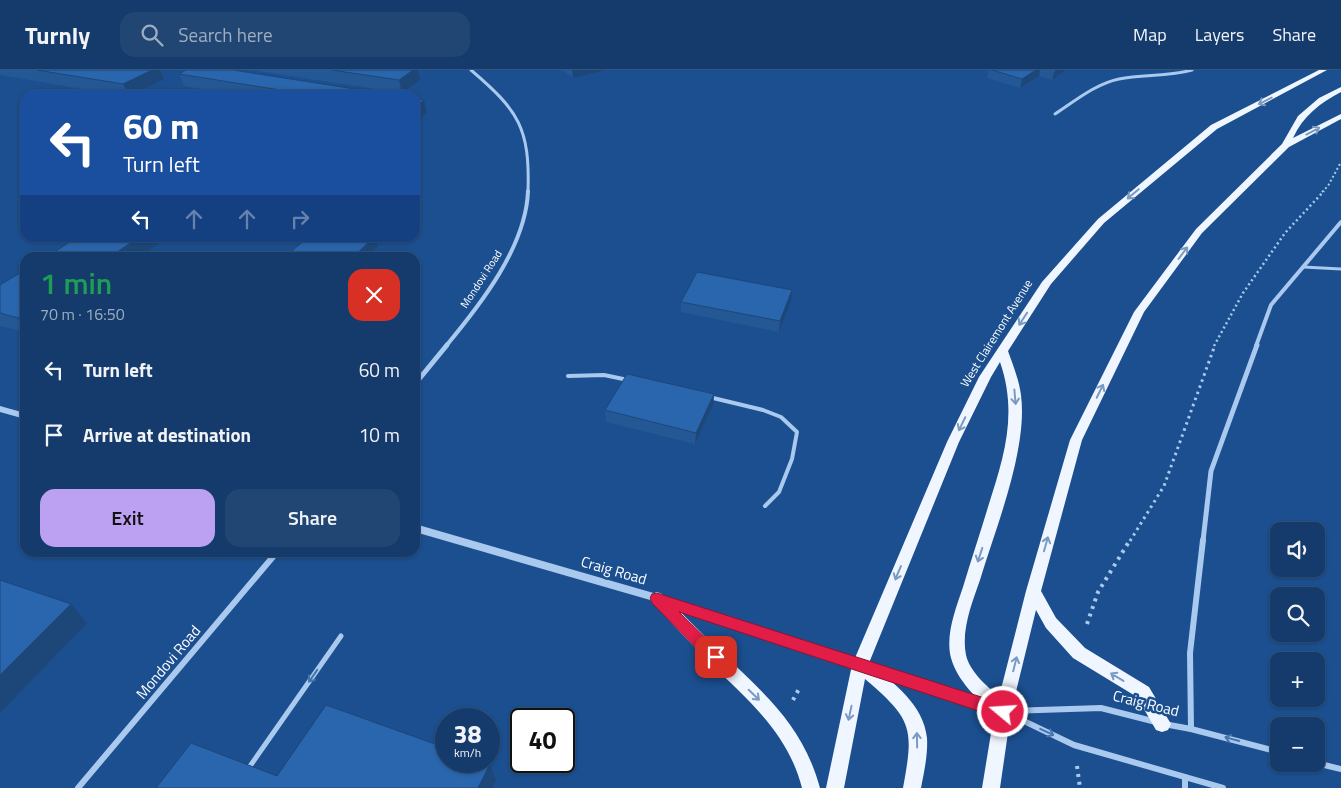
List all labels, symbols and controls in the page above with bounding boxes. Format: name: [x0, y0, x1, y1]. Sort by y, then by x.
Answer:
search box: [120, 12, 470, 57]
text: Turnly: [25, 17, 90, 53]
text: Search here: [178, 20, 273, 49]
icon: search: [138, 21, 166, 49]
text: Map: [1133, 21, 1167, 48]
text: Layers: [1195, 21, 1244, 48]
text: Share: [1272, 21, 1316, 48]
one-way arrow: [1258, 97, 1273, 106]
text: 60 m: [123, 99, 199, 153]
icon: left: [40, 110, 105, 175]
one-way arrow: [1305, 125, 1320, 135]
text: Turn left: [123, 147, 200, 181]
one-way arrow: [1127, 189, 1140, 200]
icon: left: [127, 205, 155, 233]
icon: ahead: [180, 205, 208, 233]
icon: ahead: [233, 205, 261, 233]
icon: right: [286, 205, 314, 233]
one-way arrow: [1178, 246, 1188, 260]
street label: Mondovi Road: [456, 247, 506, 311]
text: 1 min: [40, 260, 112, 306]
button: close: [348, 269, 400, 321]
street label: West Clairemont Avenue: [955, 275, 1037, 391]
text: 70 m · 16:50: [40, 302, 125, 326]
one-way arrow: [1017, 311, 1027, 325]
text: Turn left: [83, 355, 153, 384]
text: 60 m: [359, 355, 400, 384]
icon: left: [40, 356, 68, 384]
one-way arrow: [1095, 384, 1105, 399]
one-way arrow: [1010, 389, 1020, 405]
one-way arrow: [957, 416, 967, 431]
text: Arrive at destination: [83, 420, 251, 449]
text: 10 m: [359, 420, 400, 449]
icon: arrive: [40, 421, 68, 449]
button: Exit: [40, 489, 215, 547]
button: Share: [225, 489, 400, 547]
map controls: [1270, 522, 1325, 772]
button: sound: [1270, 522, 1325, 577]
one-way arrow: [1042, 537, 1052, 553]
one-way arrow: [975, 546, 985, 562]
street label: Craig Road: [578, 550, 650, 590]
one-way arrow: [893, 565, 903, 580]
button: search: [1270, 587, 1325, 642]
street label: Mondovi Road: [130, 620, 206, 704]
pin: [695, 636, 737, 678]
icon: arrive: [702, 643, 730, 671]
button: +: [1270, 652, 1325, 707]
one-way arrow: [1011, 657, 1020, 673]
one-way arrow: [308, 669, 318, 683]
one-way arrow: [1111, 672, 1125, 682]
street label: Craig Road: [1110, 684, 1182, 722]
position arrow: [976, 685, 1028, 737]
one-way arrow: [748, 688, 760, 701]
one-way arrow: [845, 704, 855, 720]
speed limit sign: 40: [510, 708, 575, 773]
text: 38: [453, 715, 482, 753]
button: −: [1270, 717, 1325, 772]
one-way arrow: [1039, 728, 1054, 738]
one-way arrow: [912, 732, 922, 748]
one-way arrow: [1224, 734, 1240, 743]
text: km/h: [454, 743, 481, 762]

